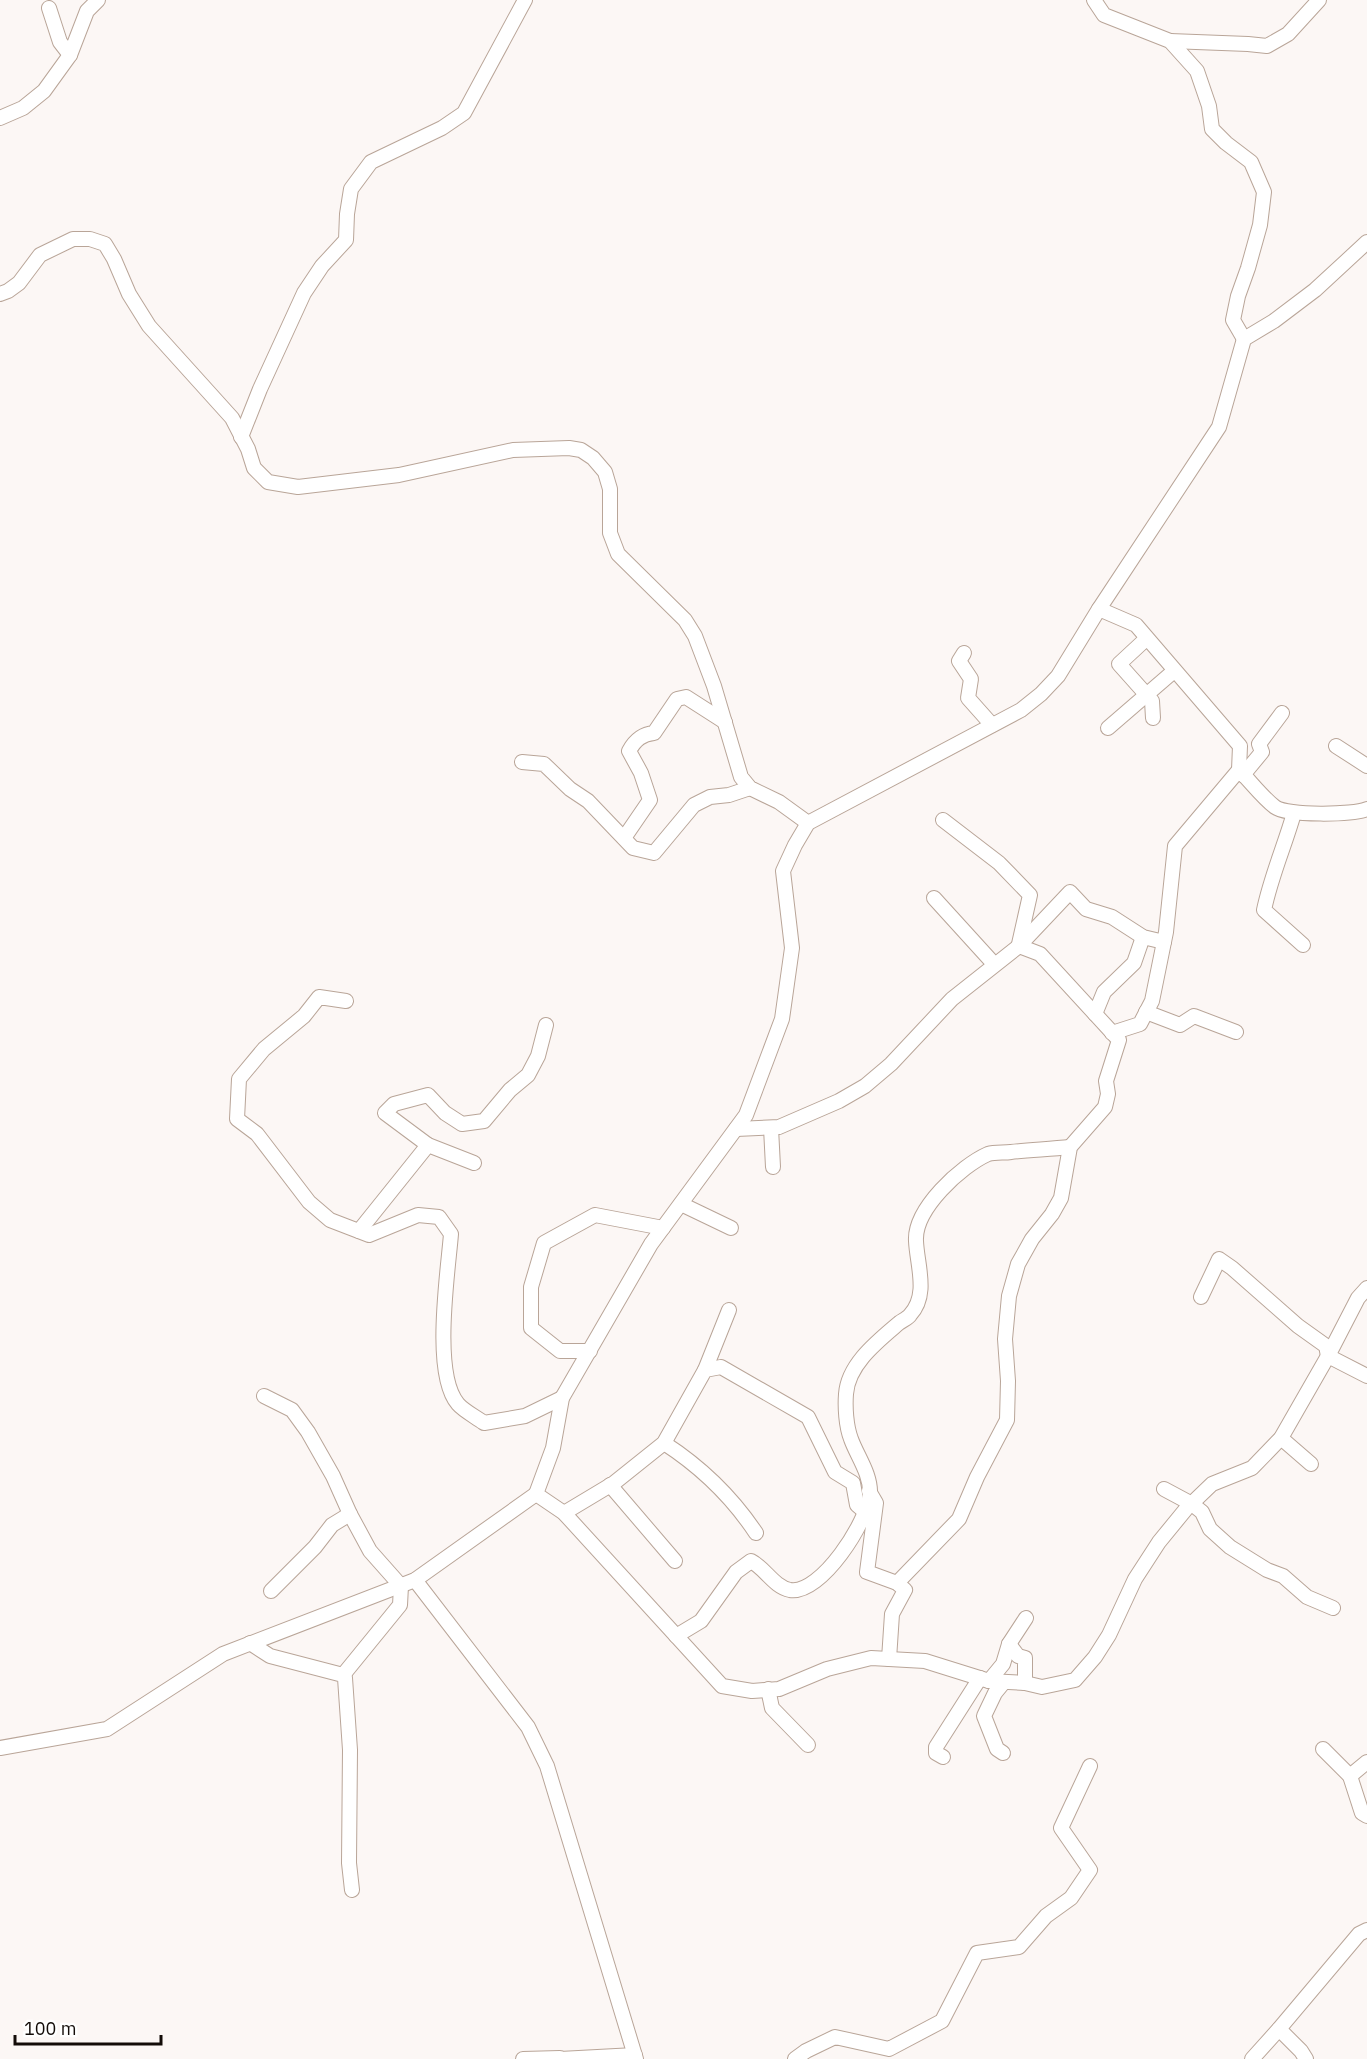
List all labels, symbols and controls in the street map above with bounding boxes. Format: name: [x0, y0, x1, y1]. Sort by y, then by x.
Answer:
scale bar: [15, 2008, 160, 2046]
text: 100 m: [24, 2017, 76, 2040]

